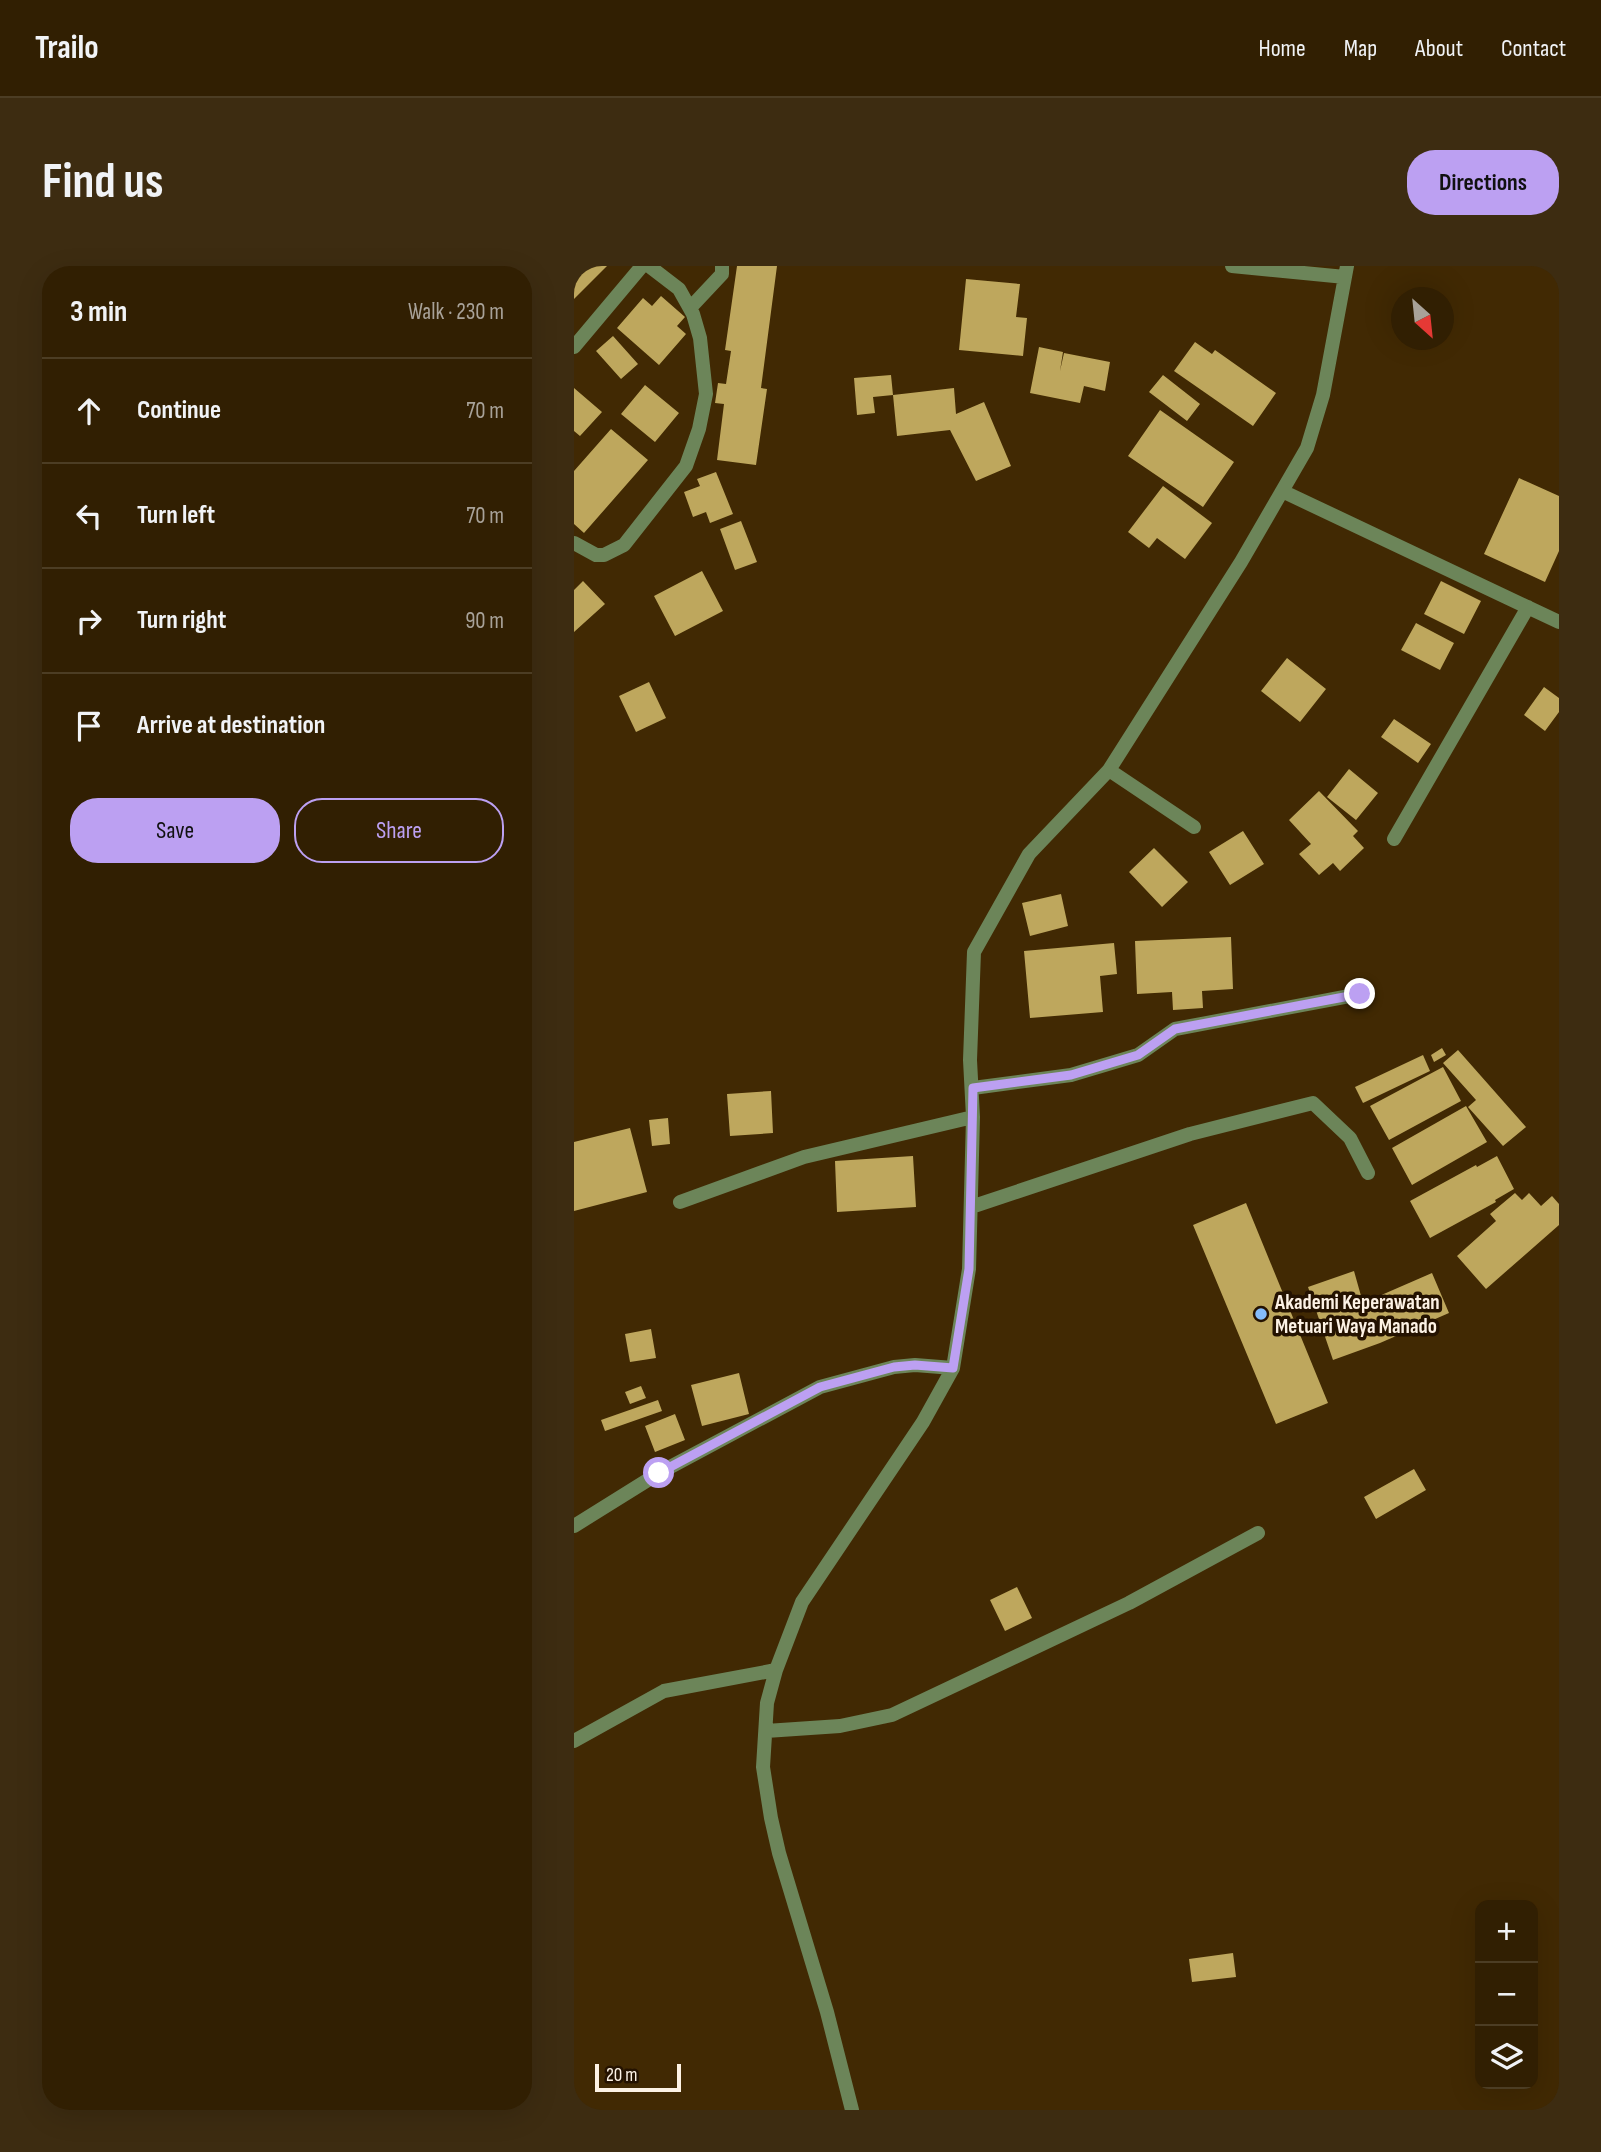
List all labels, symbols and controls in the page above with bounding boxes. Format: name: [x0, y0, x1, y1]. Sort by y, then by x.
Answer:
text: Trailo: [35, 28, 99, 68]
text: Home: [1258, 34, 1306, 63]
text: Map: [1344, 34, 1377, 63]
text: About: [1415, 34, 1463, 63]
text: Contact: [1501, 34, 1566, 63]
button: Directions: [1407, 150, 1559, 215]
text: Find us: [42, 153, 164, 212]
north arrow: [1391, 287, 1454, 350]
text: 3 min: [70, 294, 127, 330]
text: Walk · 230 m: [408, 298, 504, 326]
icon: ahead: [70, 392, 108, 430]
text: Continue: [137, 395, 221, 426]
text: 70 m: [466, 397, 504, 425]
icon: left: [70, 497, 108, 535]
text: Turn left: [137, 500, 215, 531]
text: 70 m: [466, 502, 504, 530]
icon: right: [70, 602, 108, 640]
text: Turn right: [137, 605, 226, 636]
text: 90 m: [465, 607, 504, 635]
icon: arrive: [70, 707, 108, 745]
text: Arrive at destination: [137, 710, 325, 741]
button: Save: [70, 798, 280, 863]
button: Share: [294, 798, 504, 863]
route end: [1344, 978, 1375, 1009]
place label: Akademi Keperawatan Metuari Waya Manado: [1274, 1290, 1440, 1339]
marker: Akademi Keperawatan Metuari Waya Manado: [1253, 1306, 1269, 1322]
route start: [643, 1457, 674, 1488]
map controls: [1475, 1900, 1538, 2089]
button: +: [1475, 1900, 1538, 1963]
button: −: [1475, 1963, 1538, 2026]
button: layers: [1475, 2026, 1538, 2089]
scale bar: [595, 2061, 681, 2093]
text: 20 m: [606, 2064, 638, 2087]

